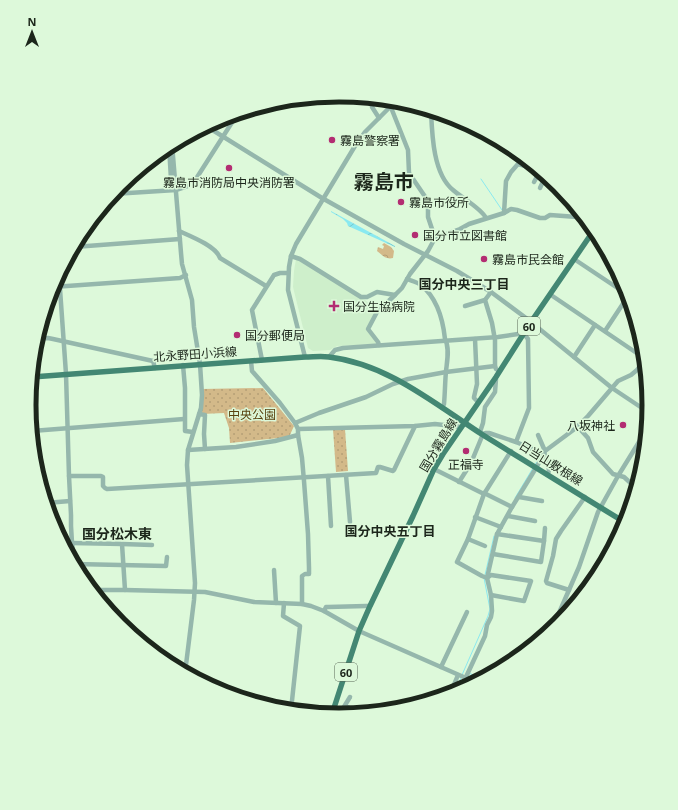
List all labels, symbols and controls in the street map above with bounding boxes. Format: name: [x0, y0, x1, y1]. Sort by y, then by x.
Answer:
north arrow: [12, 12, 52, 52]
text: N: [28, 14, 36, 29]
place label: 霧島警察署: [340, 132, 400, 149]
marker: 霧島警察署: [327, 135, 337, 145]
marker: 霧島市消防局中央消防署: [224, 163, 234, 173]
district label: 霧島市: [354, 168, 414, 195]
place label: 霧島市消防局中央消防署: [163, 174, 295, 191]
place label: 霧島市役所: [409, 194, 469, 211]
marker: 霧島市役所: [396, 197, 406, 207]
place label: 国分市立図書館: [423, 227, 507, 244]
marker: 国分市立図書館: [410, 230, 420, 240]
place label: 霧島市民会館: [492, 251, 564, 268]
marker: 霧島市民会館: [479, 254, 489, 264]
district label: 国分中央三丁目: [418, 275, 510, 293]
place label: 国分生協病院: [343, 298, 415, 315]
marker: 国分生協病院: [328, 300, 340, 312]
road number: 60: [518, 317, 540, 335]
place label: 国分郵便局: [245, 327, 305, 344]
marker: 国分郵便局: [232, 330, 242, 340]
street label: 北永野田小浜線: [153, 343, 237, 365]
park label: 中央公園: [228, 406, 276, 423]
street label: 国分霧島線: [415, 415, 461, 475]
place label: 八坂神社: [567, 417, 615, 434]
marker: 八坂神社: [618, 420, 628, 430]
street label: 日当山敷根線: [516, 437, 586, 489]
marker: 正福寺: [461, 446, 471, 456]
place label: 正福寺: [448, 456, 484, 473]
district label: 国分中央五丁目: [344, 522, 436, 540]
district label: 国分松木東: [82, 524, 152, 543]
road number: 60: [335, 663, 357, 681]

